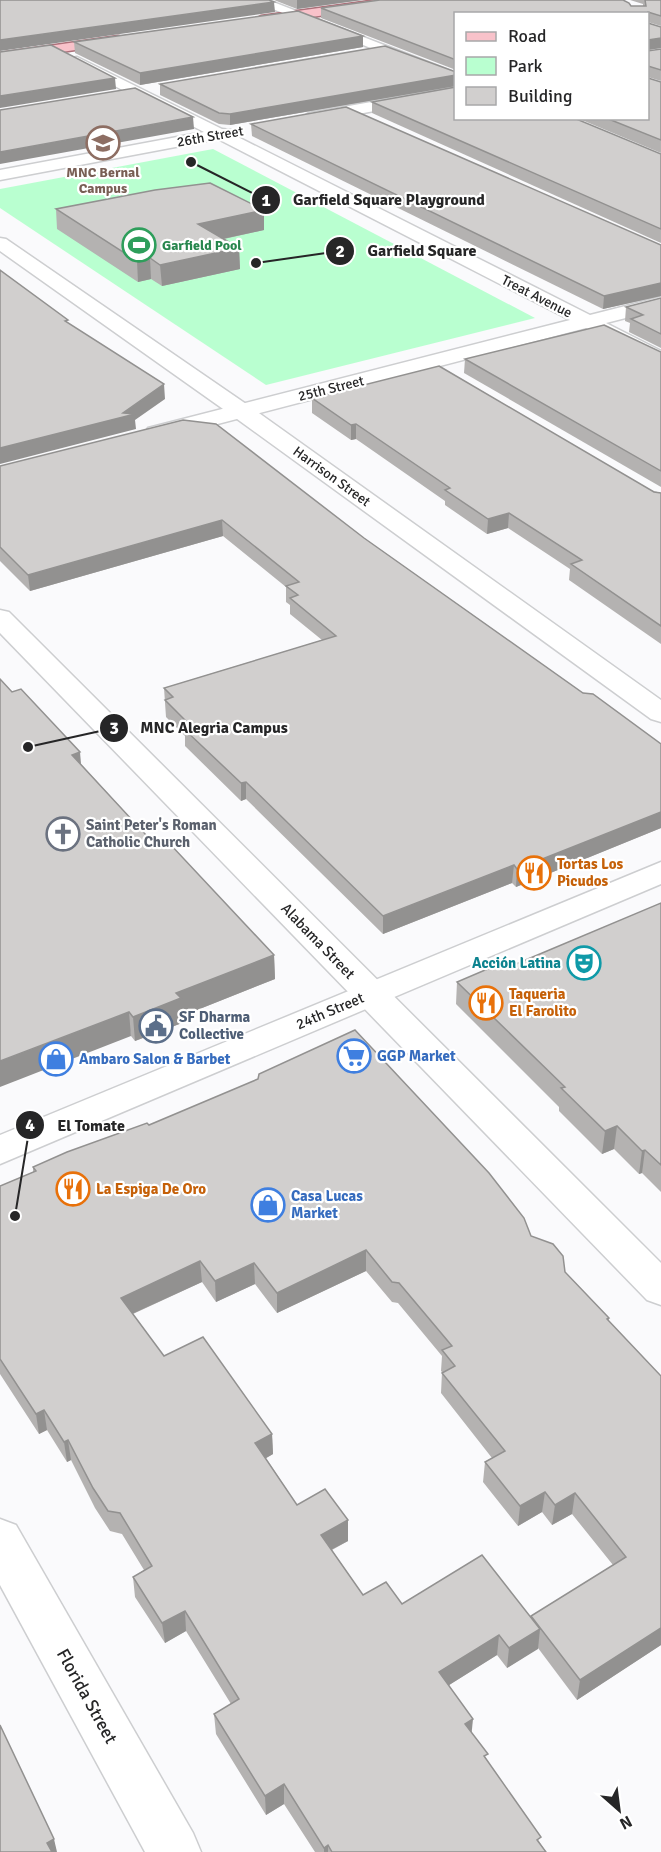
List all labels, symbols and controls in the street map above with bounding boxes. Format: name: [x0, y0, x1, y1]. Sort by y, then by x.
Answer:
legend: [454, 12, 649, 120]
text: Road: [508, 25, 547, 47]
text: Park: [508, 55, 543, 77]
text: Building: [508, 85, 572, 107]
street label: 26th Street: [176, 122, 245, 151]
school or university icon: MNC Bernal Campus: [85, 125, 121, 161]
place label: MNC Bernal Campus: [66, 164, 140, 197]
callout: Garfield Square Playground: [251, 183, 497, 217]
text: 1: [261, 189, 271, 211]
text: Garfield Square Playground: [293, 190, 485, 210]
sports icon: Garfield Pool: [121, 227, 157, 263]
callout: Garfield Square: [325, 234, 488, 268]
place label: Garfield Pool: [162, 237, 242, 254]
text: 2: [335, 240, 345, 262]
text: Garfield Square: [368, 241, 477, 261]
street label: Treat Avenue: [499, 271, 575, 321]
street label: 25th Street: [296, 372, 366, 405]
street label: Harrison Street: [290, 443, 374, 510]
callout: MNC Alegria Campus: [99, 711, 300, 745]
text: 3: [109, 717, 119, 739]
text: MNC Alegria Campus: [140, 718, 288, 738]
church icon: Saint Peter's Roman Catholic Church: [45, 816, 81, 852]
place label: Saint Peter's Roman Catholic Church: [86, 816, 217, 851]
restaurant icon: Tortas Los Picudos: [516, 855, 552, 891]
place label: Tortas Los Picudos: [557, 855, 623, 890]
street label: Alabama Street: [277, 899, 359, 983]
theatre icon: Acción Latina: [566, 945, 602, 981]
place label: Acción Latina: [472, 954, 561, 972]
restaurant icon: Taqueria El Farolito: [468, 985, 504, 1021]
place label: Taqueria El Farolito: [509, 985, 577, 1020]
street label: 24th Street: [293, 989, 367, 1033]
public building icon: SF Dharma Collective: [138, 1008, 174, 1044]
place label: SF Dharma Collective: [179, 1008, 251, 1043]
supermarket icon: GGP Market: [336, 1038, 372, 1074]
shop icon: Ambaro Salon & Barbet: [38, 1041, 74, 1077]
place label: GGP Market: [377, 1047, 456, 1065]
place label: Ambaro Salon & Barbet: [79, 1050, 231, 1068]
callout: El Tomate: [15, 1108, 137, 1142]
text: 4: [25, 1114, 35, 1136]
text: El Tomate: [57, 1116, 125, 1136]
restaurant icon: La Espiga De Oro: [55, 1171, 91, 1207]
place label: La Espiga De Oro: [96, 1180, 206, 1198]
shop icon: Casa Lucas Market: [250, 1187, 286, 1223]
place label: Casa Lucas Market: [291, 1187, 363, 1222]
street label: Florida Street: [52, 1645, 122, 1747]
north arrow: [589, 1780, 649, 1840]
text: N: [616, 1811, 635, 1834]

